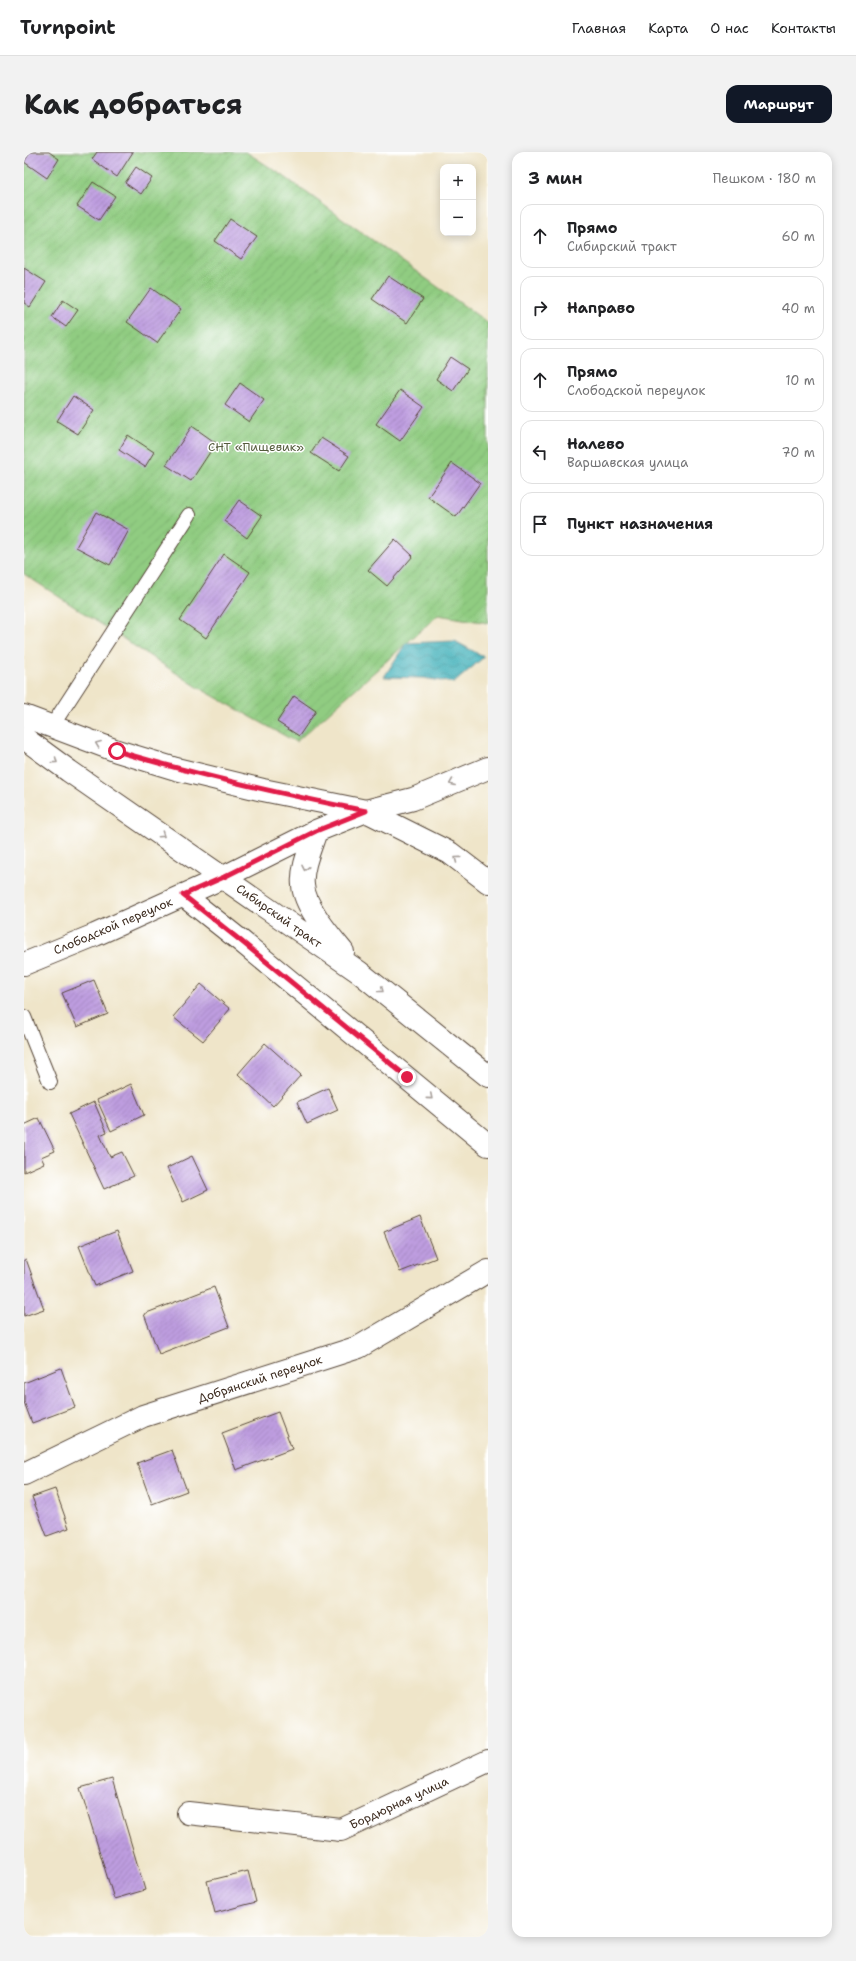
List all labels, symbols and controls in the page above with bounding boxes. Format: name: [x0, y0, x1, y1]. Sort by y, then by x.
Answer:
text: Turnpoint: [20, 15, 116, 40]
text: Главная: [572, 19, 626, 37]
text: Карта: [648, 19, 688, 37]
text: О нас: [710, 19, 749, 37]
text: Контакты: [771, 19, 836, 37]
text: Как добраться: [24, 85, 243, 123]
button: Маршрут: [726, 85, 832, 123]
map controls: [440, 164, 476, 236]
button: +: [440, 164, 476, 200]
text: 3 мин: [528, 167, 583, 189]
text: Пешком · 180 m: [713, 170, 816, 187]
button: −: [440, 200, 476, 236]
text: Прямо: [567, 218, 617, 238]
icon: ahead: [529, 225, 551, 247]
text: 60 m: [782, 228, 815, 245]
text: Сибирский тракт: [567, 238, 677, 255]
icon: right: [529, 297, 551, 319]
text: Направо: [567, 298, 635, 318]
text: 40 m: [781, 300, 815, 317]
text: Прямо: [567, 362, 617, 382]
icon: ahead: [529, 369, 551, 391]
text: 10 m: [785, 372, 815, 389]
text: Слободской переулок: [567, 382, 705, 399]
text: Налево: [567, 434, 625, 454]
park label: СНТ «Пищевик»: [208, 439, 304, 455]
icon: left: [529, 441, 551, 463]
text: 70 m: [781, 444, 815, 461]
text: Варшавская улица: [567, 454, 688, 471]
icon: arrive: [529, 513, 551, 535]
text: Пункт назначения: [567, 514, 713, 534]
one-way arrow: [94, 740, 101, 748]
route start: [108, 742, 126, 760]
one-way arrow: [51, 756, 58, 764]
one-way arrow: [449, 778, 457, 786]
one-way arrow: [158, 830, 165, 838]
one-way arrow: [454, 856, 461, 863]
one-way arrow: [302, 865, 310, 871]
street label: Сибирский тракт: [233, 880, 326, 952]
street label: Слободской переулок: [51, 893, 175, 958]
one-way arrow: [376, 985, 384, 992]
route end: [398, 1068, 416, 1086]
one-way arrow: [426, 1092, 433, 1099]
street label: Добрянский переулок: [196, 1351, 325, 1407]
street label: Бордюрная улица: [347, 1773, 452, 1833]

